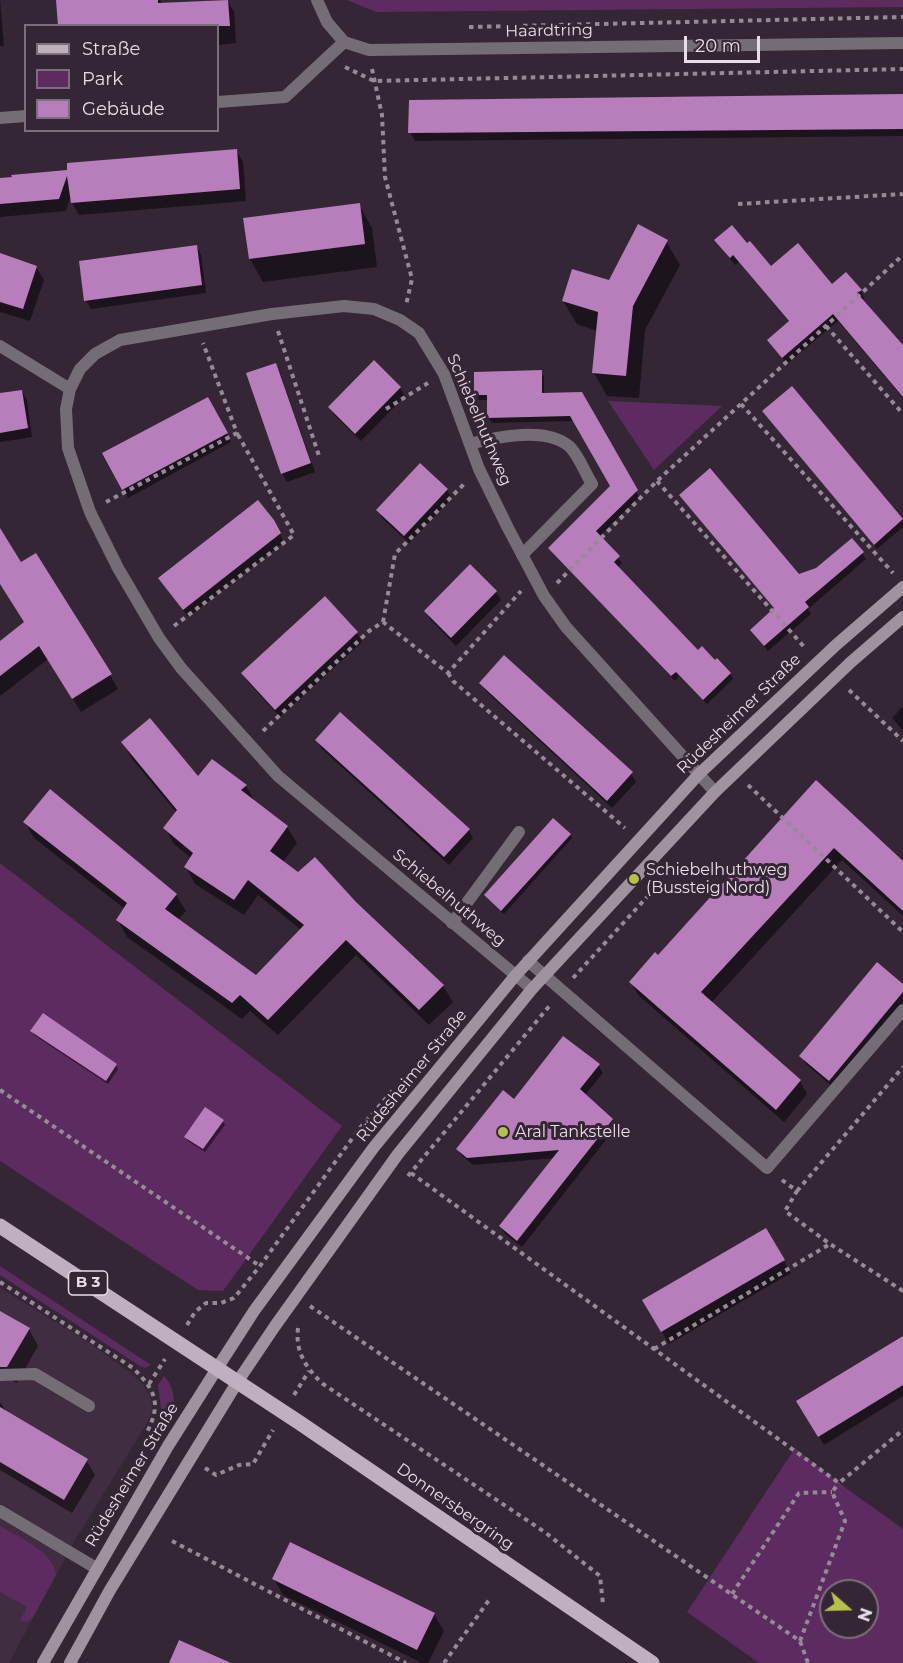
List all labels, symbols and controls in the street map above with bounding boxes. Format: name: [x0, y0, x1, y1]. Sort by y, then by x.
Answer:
street label: Haardtring: [505, 21, 593, 41]
legend: [24, 24, 219, 132]
scale bar: [687, 24, 764, 62]
text: 20 m: [695, 35, 741, 57]
text: Straße: [82, 38, 140, 60]
text: Park: [82, 68, 123, 90]
text: Gebäude: [82, 98, 165, 120]
street label: Schiebelhuthweg: [443, 351, 515, 489]
street label: Rüdesheimer Straße: [673, 650, 805, 778]
street label: Schiebelhuthweg: [389, 845, 509, 951]
place label: Schiebelhuthweg (Bussteig Nord): [646, 860, 787, 898]
marker: Schiebelhuthweg (Bussteig Nord): [627, 872, 641, 886]
street label: Rüdesheimer Straße: [353, 1006, 471, 1146]
place label: Aral Tankstelle: [515, 1122, 630, 1142]
marker: Aral Tankstelle: [496, 1125, 510, 1139]
road number: B 3: [68, 1271, 107, 1295]
street label: Rüdesheimer Straße: [81, 1400, 183, 1550]
street label: Donnersbergring: [393, 1459, 517, 1555]
north arrow: [819, 1579, 879, 1639]
text: N: [853, 1605, 876, 1624]

